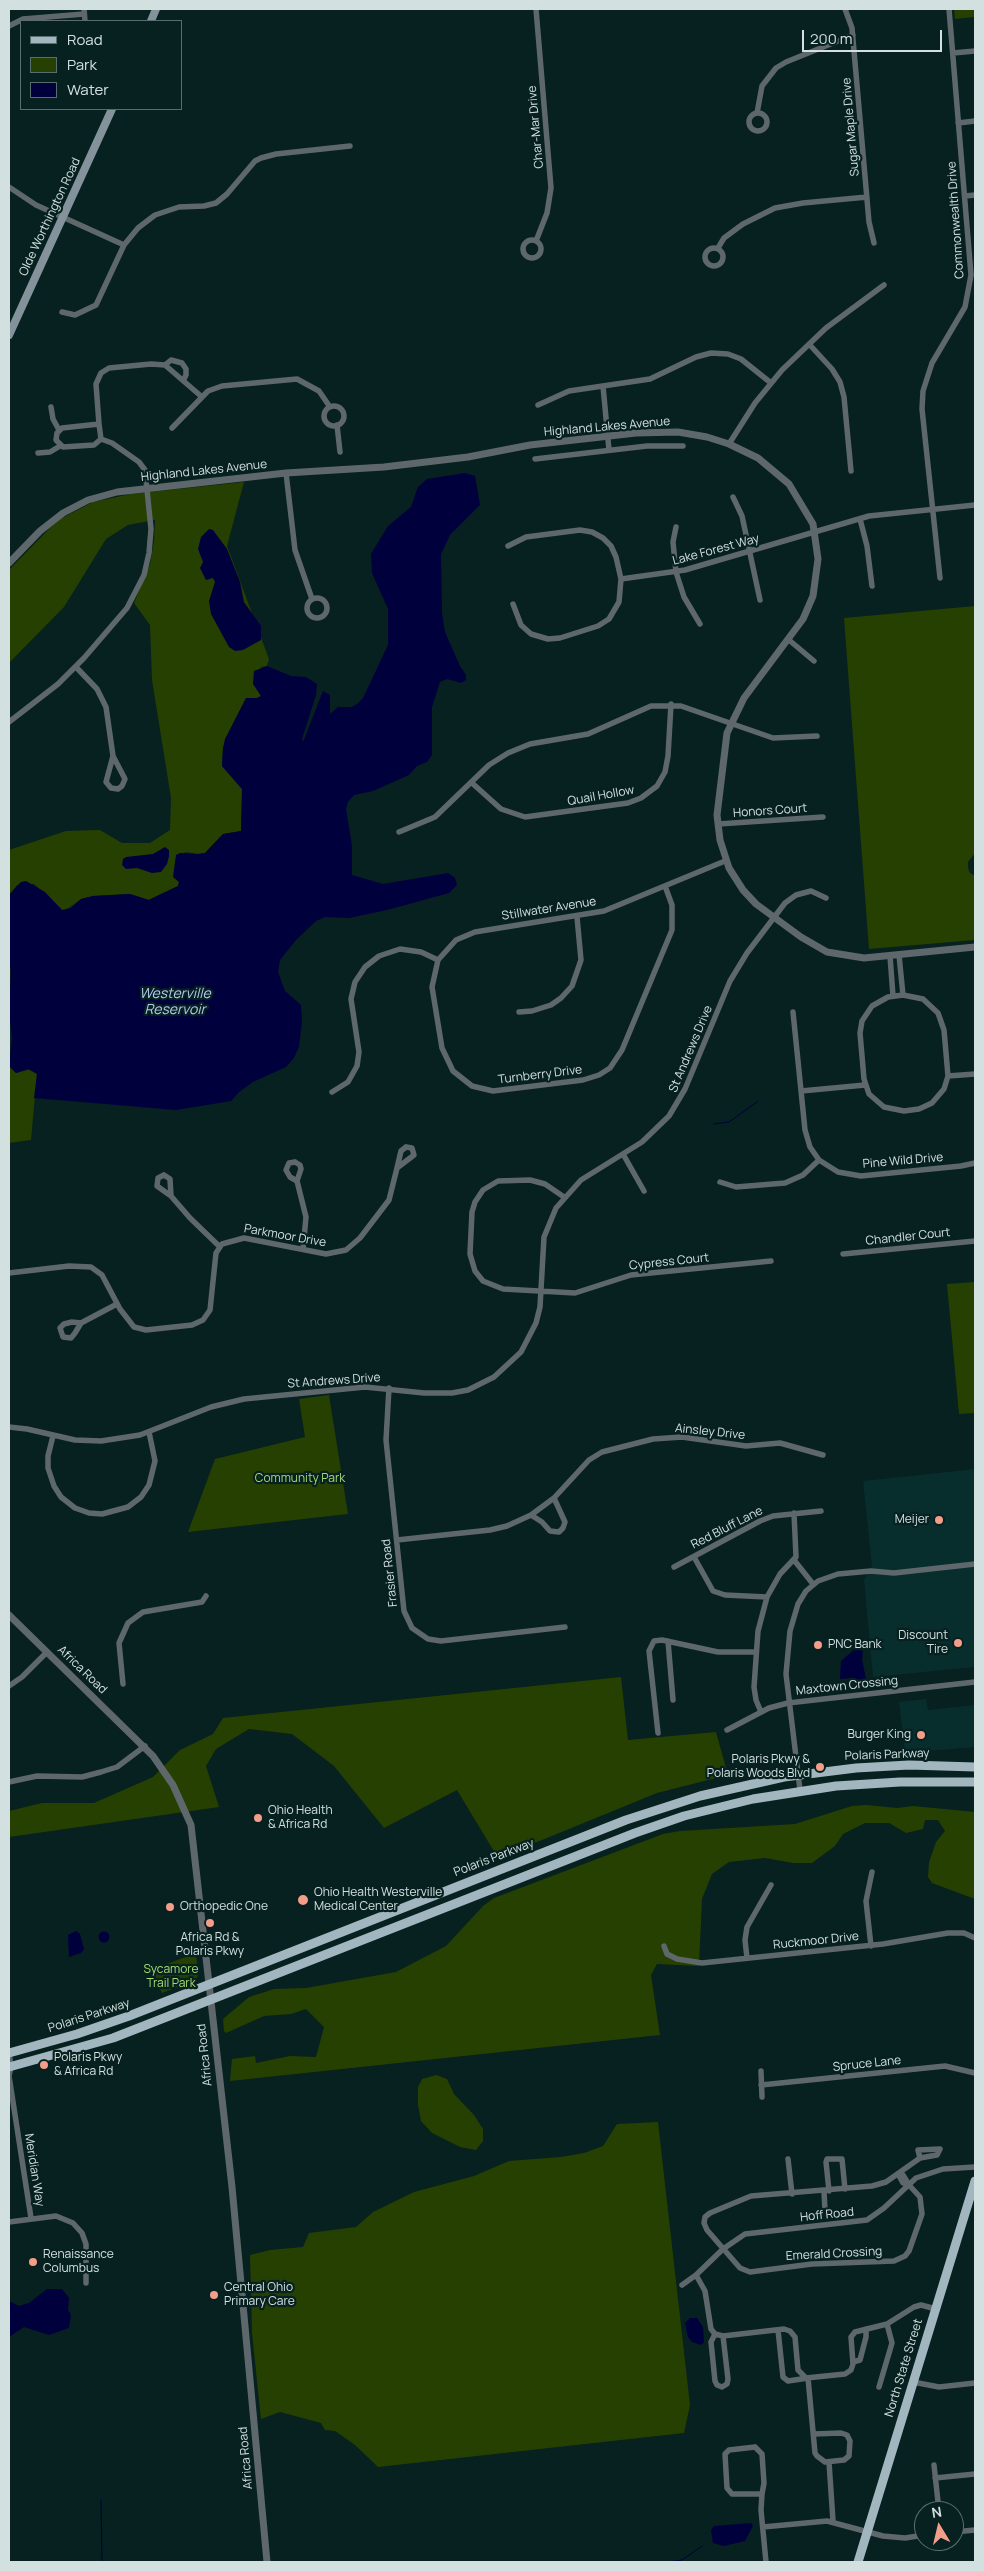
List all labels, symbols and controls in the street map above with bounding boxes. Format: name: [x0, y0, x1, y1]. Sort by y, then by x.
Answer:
legend: [20, 20, 182, 110]
scale bar: [804, 20, 944, 52]
text: 200 m: [810, 28, 853, 49]
text: Road: [67, 29, 103, 50]
text: Park: [67, 54, 97, 75]
street label: Sugar Maple Drive: [840, 77, 862, 177]
text: Water: [67, 79, 109, 100]
street label: Char-Mar Drive: [525, 85, 547, 169]
street label: Olde Worthington Road: [16, 156, 84, 278]
street label: Commonwealth Drive: [945, 161, 967, 279]
street label: Highland Lakes Avenue: [543, 414, 671, 440]
street label: Highland Lakes Avenue: [140, 457, 268, 485]
street label: Lake Forest Way: [671, 532, 761, 568]
street label: Quail Hollow: [567, 783, 635, 809]
street label: Honors Court: [732, 801, 808, 821]
street label: Stillwater Avenue: [501, 894, 597, 924]
water label: Westerville Reservoir: [139, 986, 211, 1019]
street label: St Andrews Drive: [666, 1003, 716, 1095]
street label: Turnberry Drive: [497, 1063, 583, 1087]
street label: Pine Wild Drive: [862, 1150, 944, 1172]
street label: Parkmoor Drive: [243, 1222, 327, 1250]
street label: Chandler Court: [865, 1225, 951, 1249]
street label: Cypress Court: [628, 1251, 710, 1273]
street label: St Andrews Drive: [287, 1371, 381, 1391]
street label: Ainsley Drive: [674, 1421, 746, 1443]
park label: Community Park: [255, 1472, 345, 1486]
street label: Red Bluff Lane: [689, 1504, 765, 1552]
place label: Meijer: [895, 1513, 929, 1527]
marker: Meijer: [933, 1514, 945, 1526]
street label: Frasier Road: [379, 1538, 401, 1608]
place label: Discount Tire: [898, 1629, 948, 1657]
marker: Discount Tire: [952, 1637, 964, 1649]
place label: PNC Bank: [828, 1638, 882, 1652]
marker: PNC Bank: [812, 1639, 824, 1651]
street label: Africa Road: [54, 1643, 110, 1697]
street label: Maxtown Crossing: [795, 1673, 899, 1699]
place label: Burger King: [847, 1728, 911, 1742]
marker: Burger King: [915, 1729, 927, 1741]
street label: Polaris Parkway: [844, 1746, 930, 1764]
place label: Polaris Pkwy & Polaris Woods Blvd: [707, 1753, 810, 1781]
marker: Polaris Pkwy & Polaris Woods Blvd: [814, 1761, 826, 1773]
place label: Ohio Health & Africa Rd: [268, 1804, 333, 1832]
marker: Ohio Health & Africa Rd: [252, 1812, 264, 1824]
street label: Polaris Parkway: [452, 1836, 536, 1880]
place label: Ohio Health Westerville Medical Center: [314, 1886, 442, 1914]
marker: Ohio Health Westerville Medical Center: [296, 1893, 310, 1907]
place label: Orthopedic One: [180, 1900, 268, 1914]
marker: Orthopedic One: [164, 1901, 176, 1913]
marker: Africa Rd & Polaris Pkwy: [204, 1917, 216, 1929]
street label: Ruckmoor Drive: [772, 1929, 860, 1953]
place label: Africa Rd & Polaris Pkwy: [176, 1931, 244, 1959]
park label: Sycamore Trail Park: [143, 1963, 199, 1991]
street label: Polaris Parkway: [46, 1996, 132, 2036]
street label: Africa Road: [195, 2023, 215, 2087]
place label: Polaris Pkwy & Africa Rd: [54, 2051, 122, 2079]
street label: Spruce Lane: [832, 2053, 902, 2075]
marker: Polaris Pkwy & Africa Rd: [38, 2059, 50, 2071]
street label: Meridian Way: [21, 2132, 47, 2208]
street label: Hoff Road: [799, 2205, 855, 2225]
street label: Emerald Crossing: [785, 2244, 883, 2264]
place label: Renaissance Columbus: [43, 2248, 114, 2276]
marker: Renaissance Columbus: [27, 2256, 39, 2268]
place label: Central Ohio Primary Care: [224, 2281, 295, 2309]
marker: Central Ohio Primary Care: [208, 2289, 220, 2301]
street label: North State Street: [882, 2317, 926, 2419]
street label: Africa Road: [236, 2426, 256, 2490]
north arrow: [914, 2501, 964, 2551]
text: N: [930, 2502, 943, 2522]

